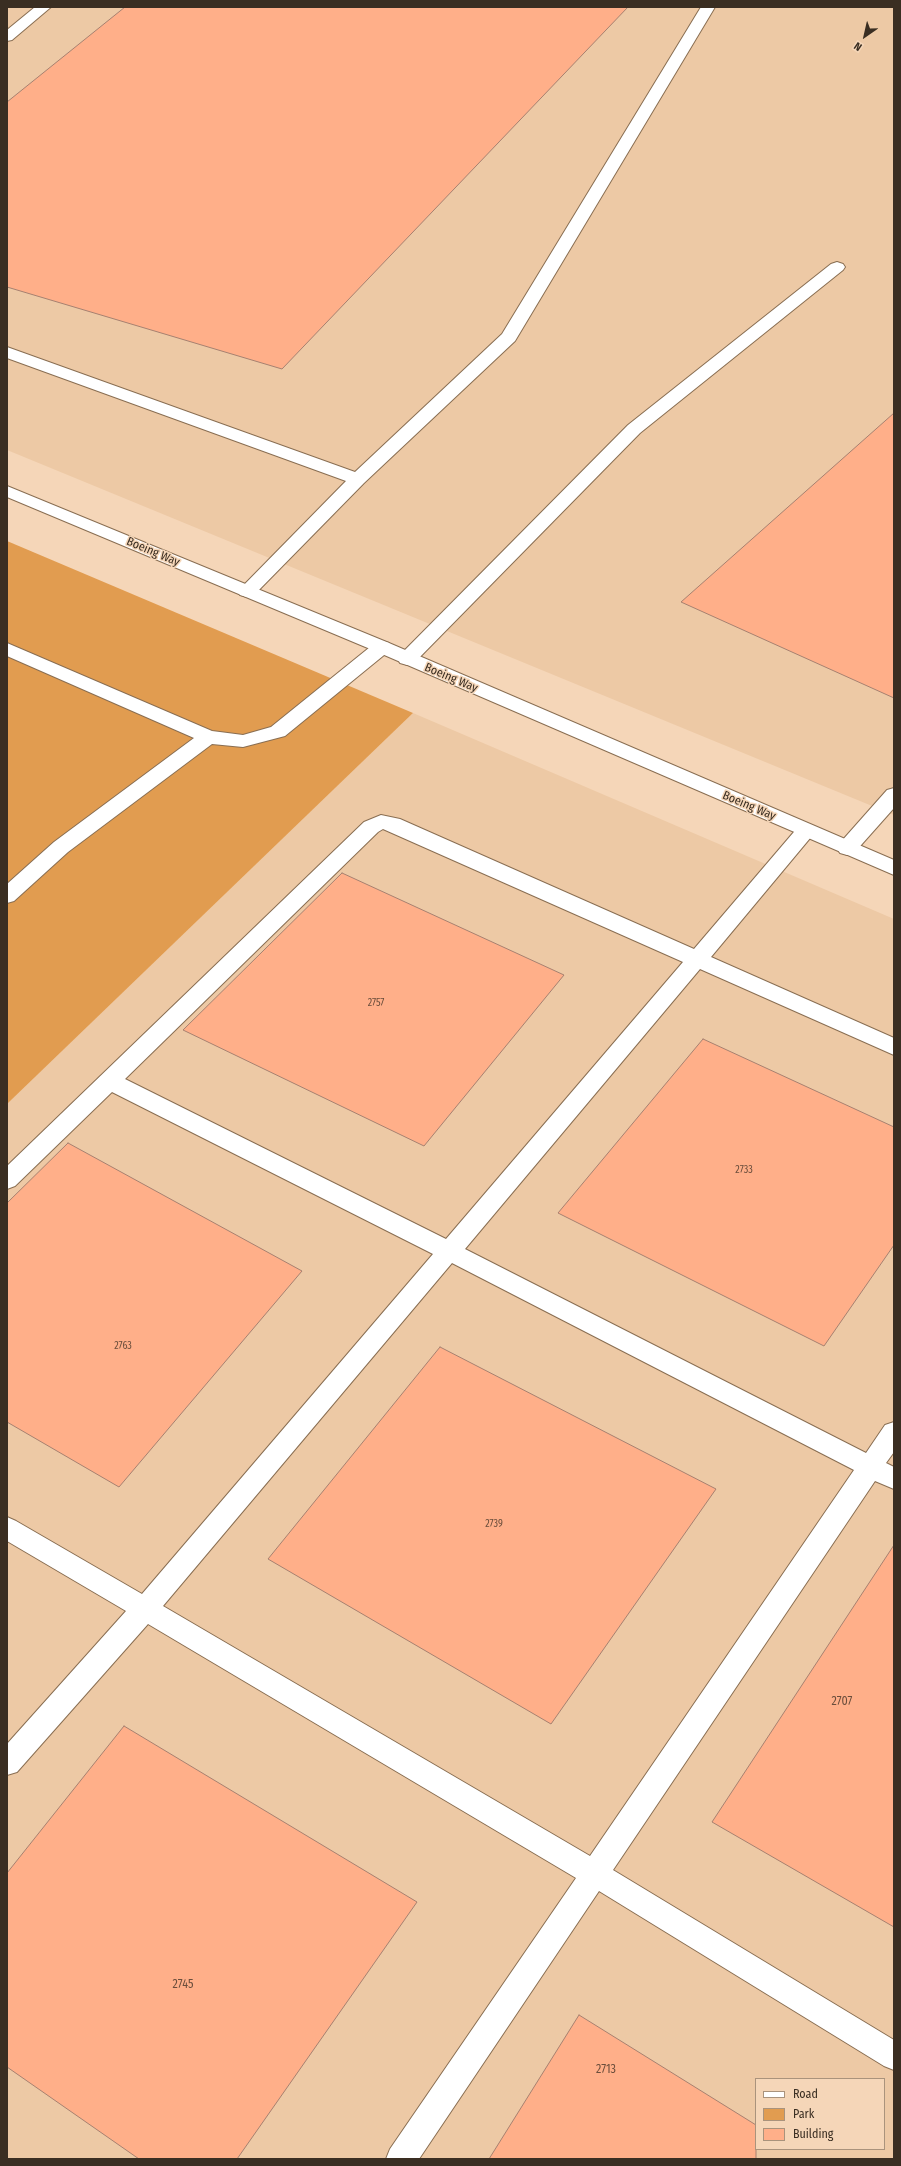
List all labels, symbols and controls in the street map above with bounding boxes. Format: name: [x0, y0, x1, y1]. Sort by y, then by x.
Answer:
north arrow: [845, 16, 885, 56]
text: N: [852, 39, 864, 54]
street label: Boeing Way: [124, 534, 182, 570]
street label: Boeing Way: [422, 660, 480, 696]
street label: Boeing Way: [720, 788, 778, 824]
house number: 2757: [368, 997, 384, 1009]
house number: 2733: [735, 1164, 753, 1176]
house number: 2763: [114, 1340, 132, 1352]
house number: 2739: [485, 1518, 503, 1530]
house number: 2707: [832, 1695, 852, 1709]
house number: 2745: [173, 1978, 193, 1992]
house number: 2713: [596, 2063, 616, 2077]
legend: [755, 2078, 885, 2150]
text: Road: [793, 2087, 818, 2101]
text: Park: [793, 2107, 814, 2121]
text: Building: [793, 2127, 833, 2141]

